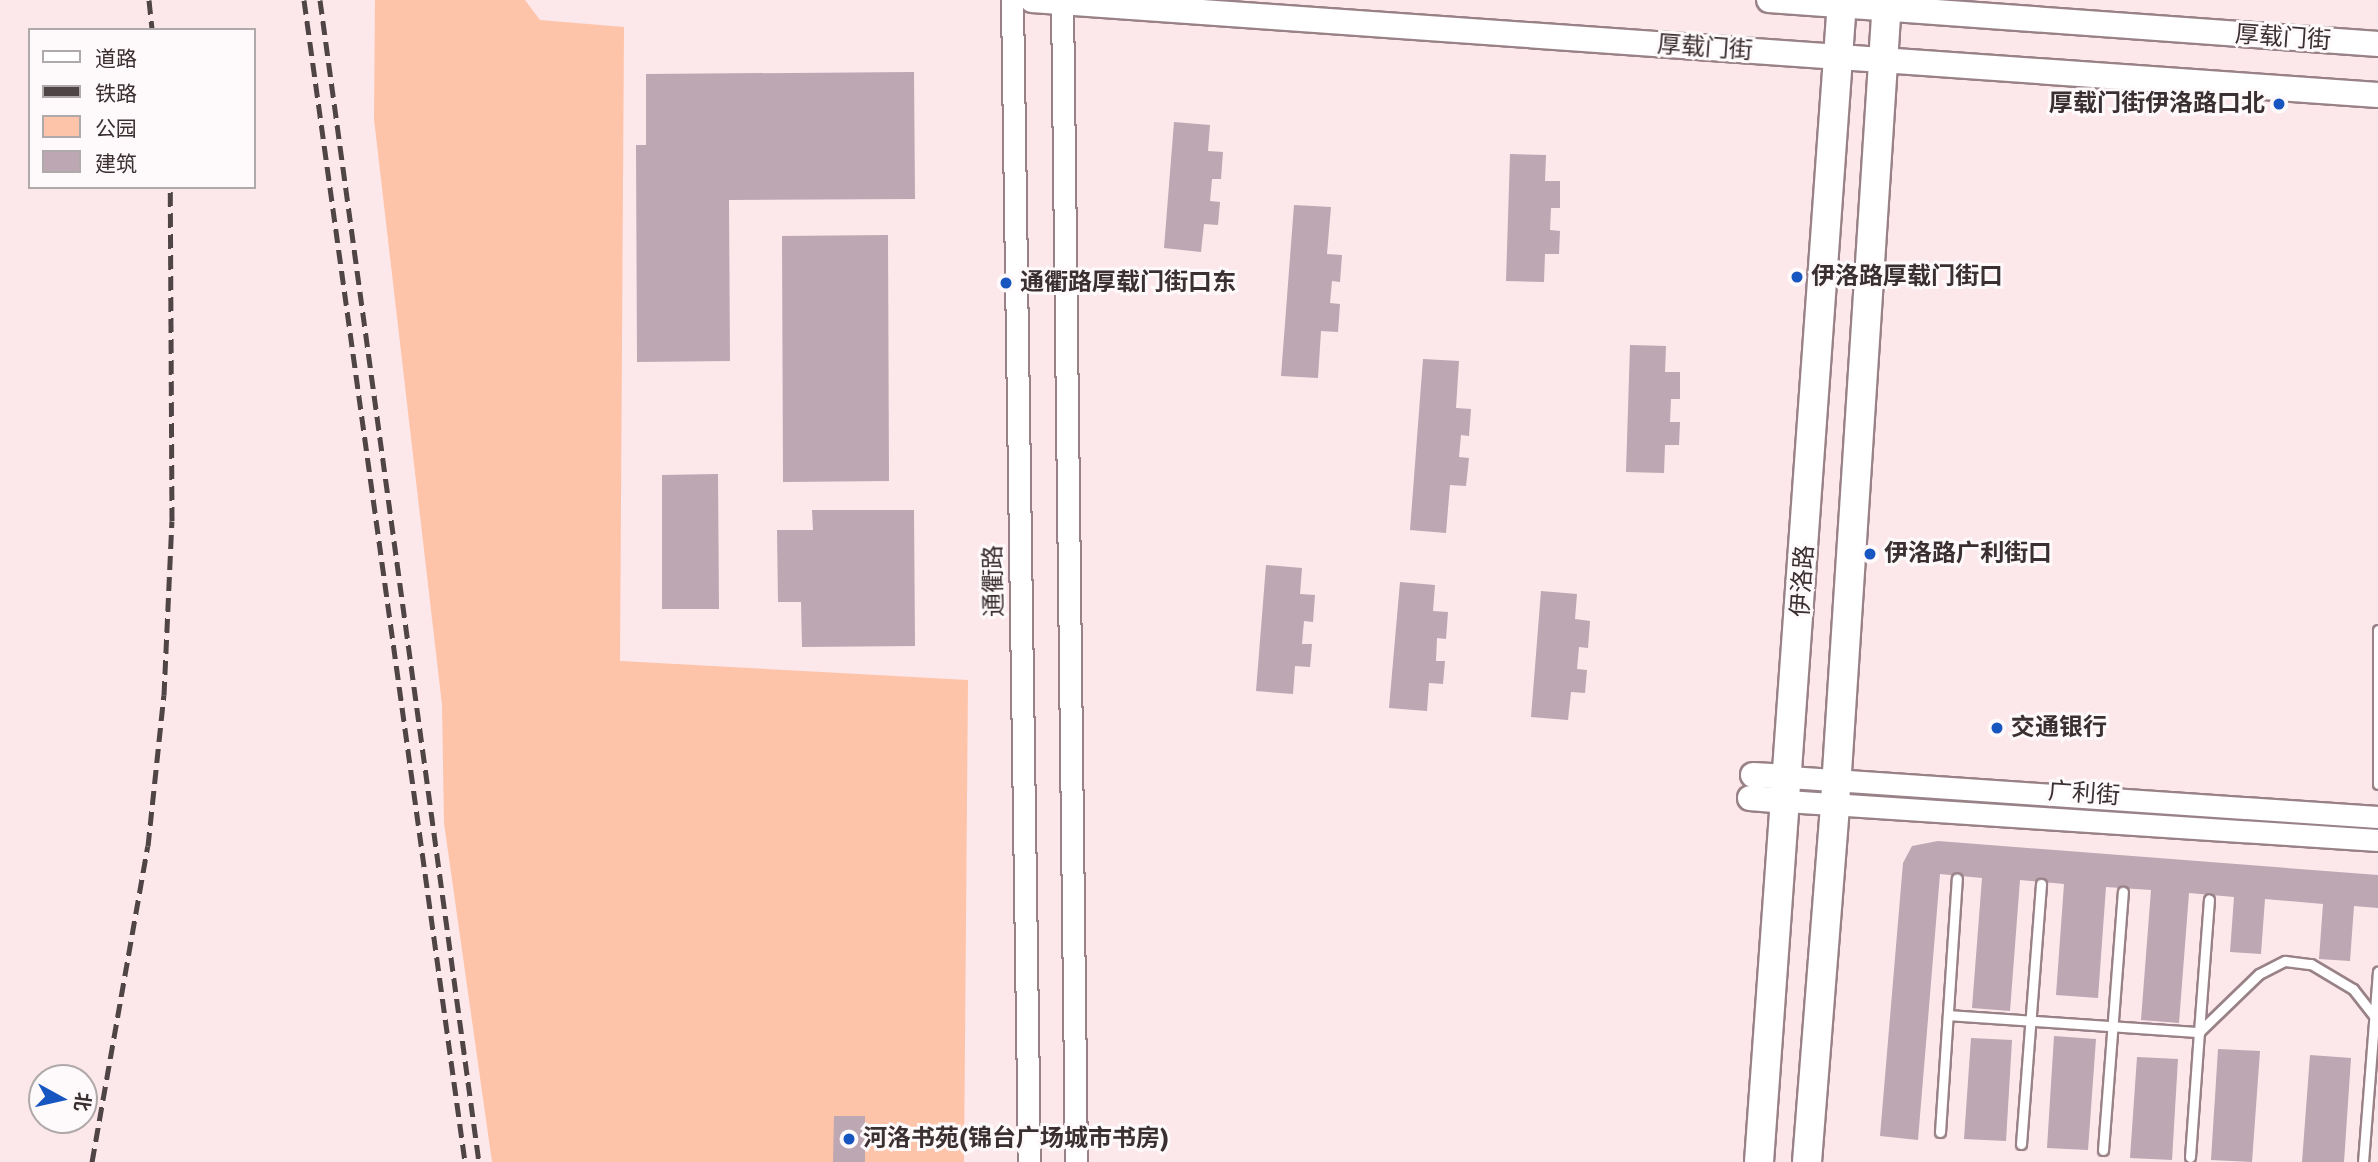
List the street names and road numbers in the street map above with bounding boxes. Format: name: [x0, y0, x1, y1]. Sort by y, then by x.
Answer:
street label: 厚载门街: [2234, 20, 2332, 56]
street label: 厚载门街: [1656, 30, 1754, 66]
street label: 伊洛路: [1786, 544, 1820, 618]
street label: 通衢路: [979, 545, 1009, 617]
street label: 广利街: [2047, 777, 2121, 811]

